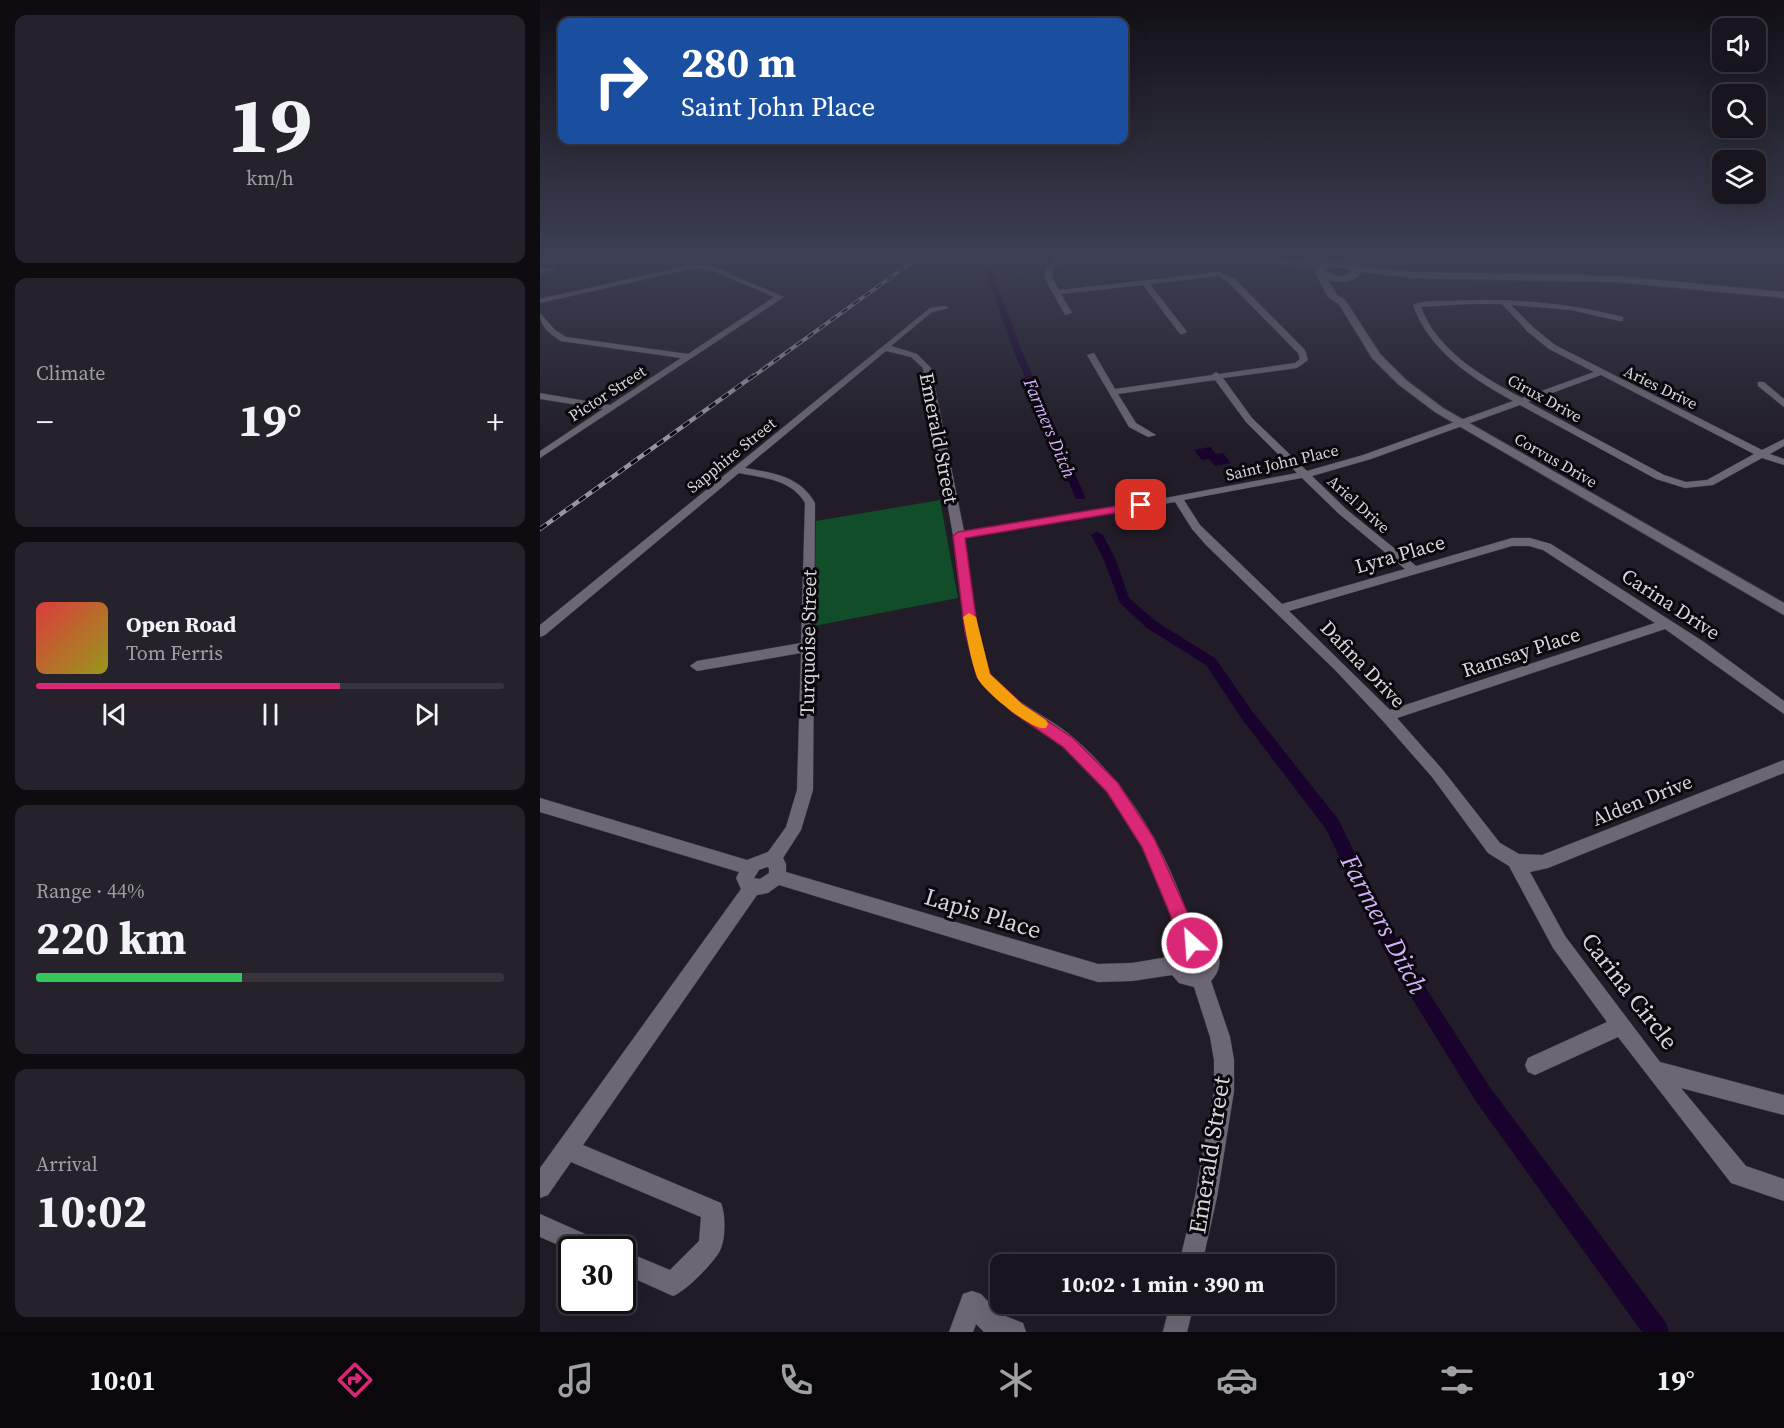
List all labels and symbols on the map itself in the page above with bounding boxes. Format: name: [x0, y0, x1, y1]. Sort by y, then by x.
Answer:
street label: Pictor Street: [564, 359, 651, 426]
street label: Aries Drive: [1620, 360, 1702, 414]
street label: Cirux Drive: [1504, 369, 1586, 427]
street label: Emerald Street: [913, 370, 965, 506]
water label: Farmers Ditch: [1017, 373, 1082, 482]
street label: Sapphire Street: [682, 412, 781, 498]
street label: Corvus Drive: [1510, 427, 1602, 493]
street label: Saint John Place: [1223, 438, 1341, 486]
street label: Ariel Drive: [1323, 470, 1395, 538]
pin: [1115, 479, 1166, 530]
street label: Lyra Place: [1352, 528, 1448, 580]
street label: Carina Drive: [1616, 562, 1726, 646]
street label: Turquoise Street: [793, 569, 823, 716]
street label: Dafina Drive: [1314, 614, 1412, 714]
street label: Ramsay Place: [1458, 620, 1584, 684]
street label: Alden Drive: [1588, 767, 1696, 833]
water label: Farmers Ditch: [1332, 847, 1436, 1000]
street label: Lapis Place: [921, 880, 1045, 946]
position arrow: [1160, 911, 1224, 975]
street label: Carina Circle: [1574, 926, 1686, 1056]
street label: Emerald Street: [1180, 1074, 1238, 1236]
speed limit sign: 30: [558, 1236, 636, 1314]

